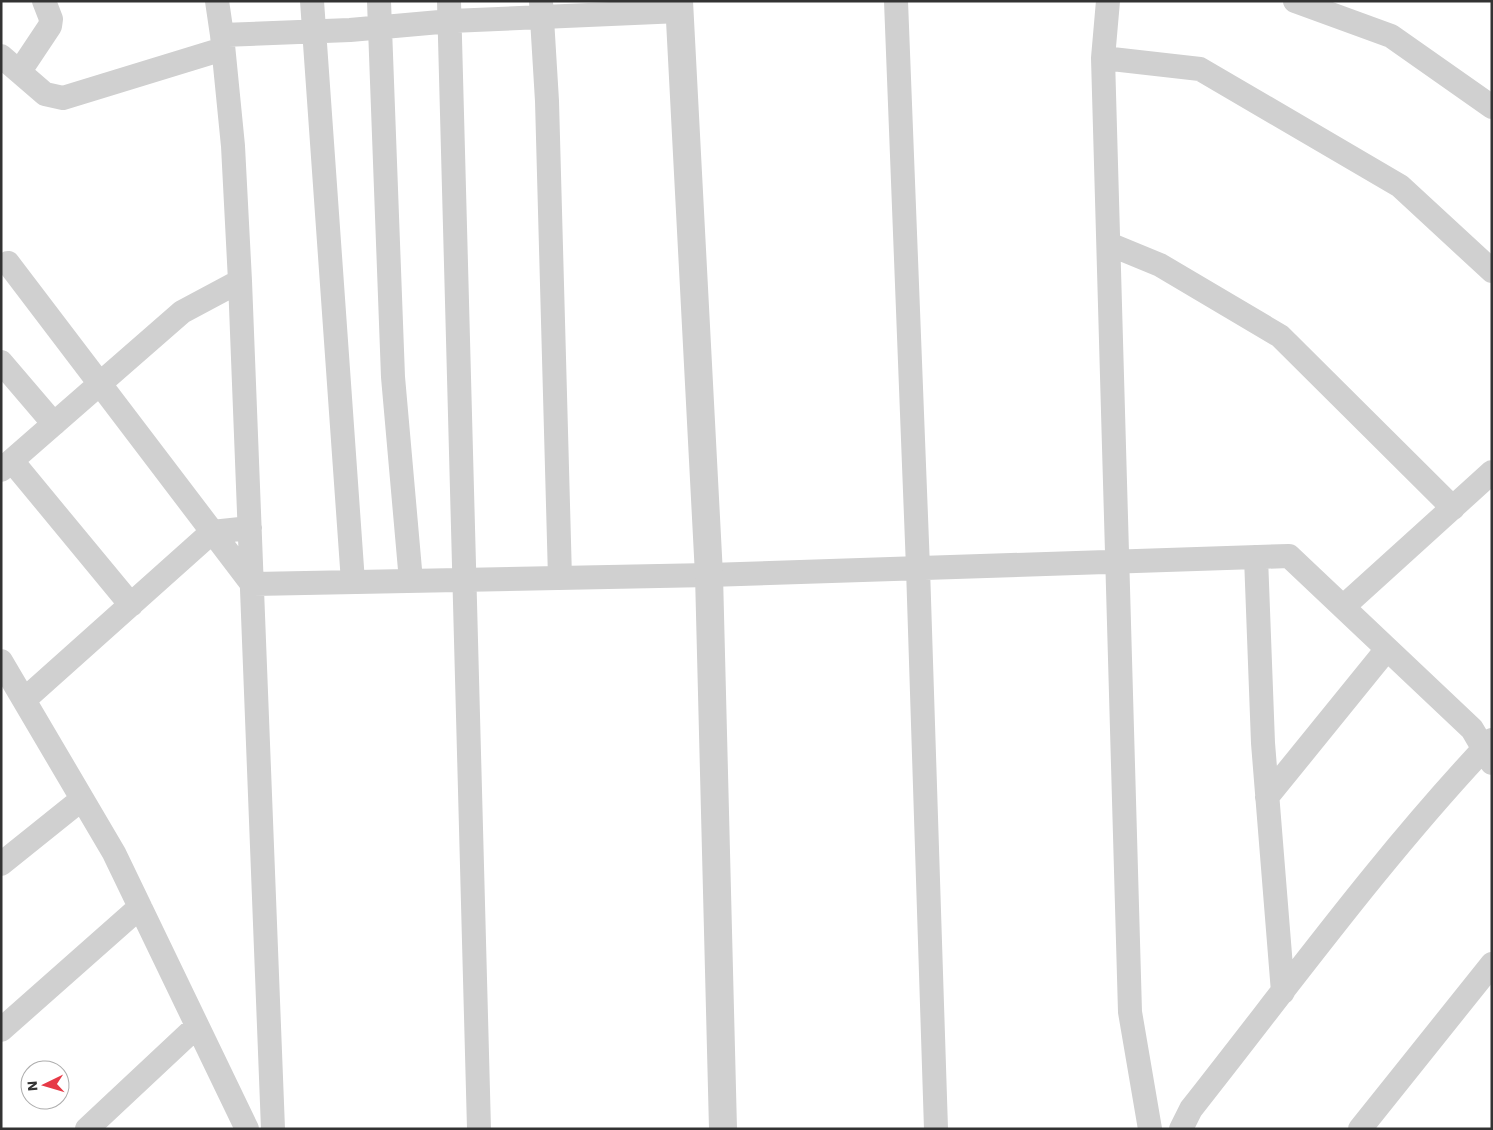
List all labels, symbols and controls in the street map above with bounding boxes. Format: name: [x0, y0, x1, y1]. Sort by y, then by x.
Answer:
north arrow: [20, 1060, 70, 1110]
text: N: [24, 1080, 40, 1092]

